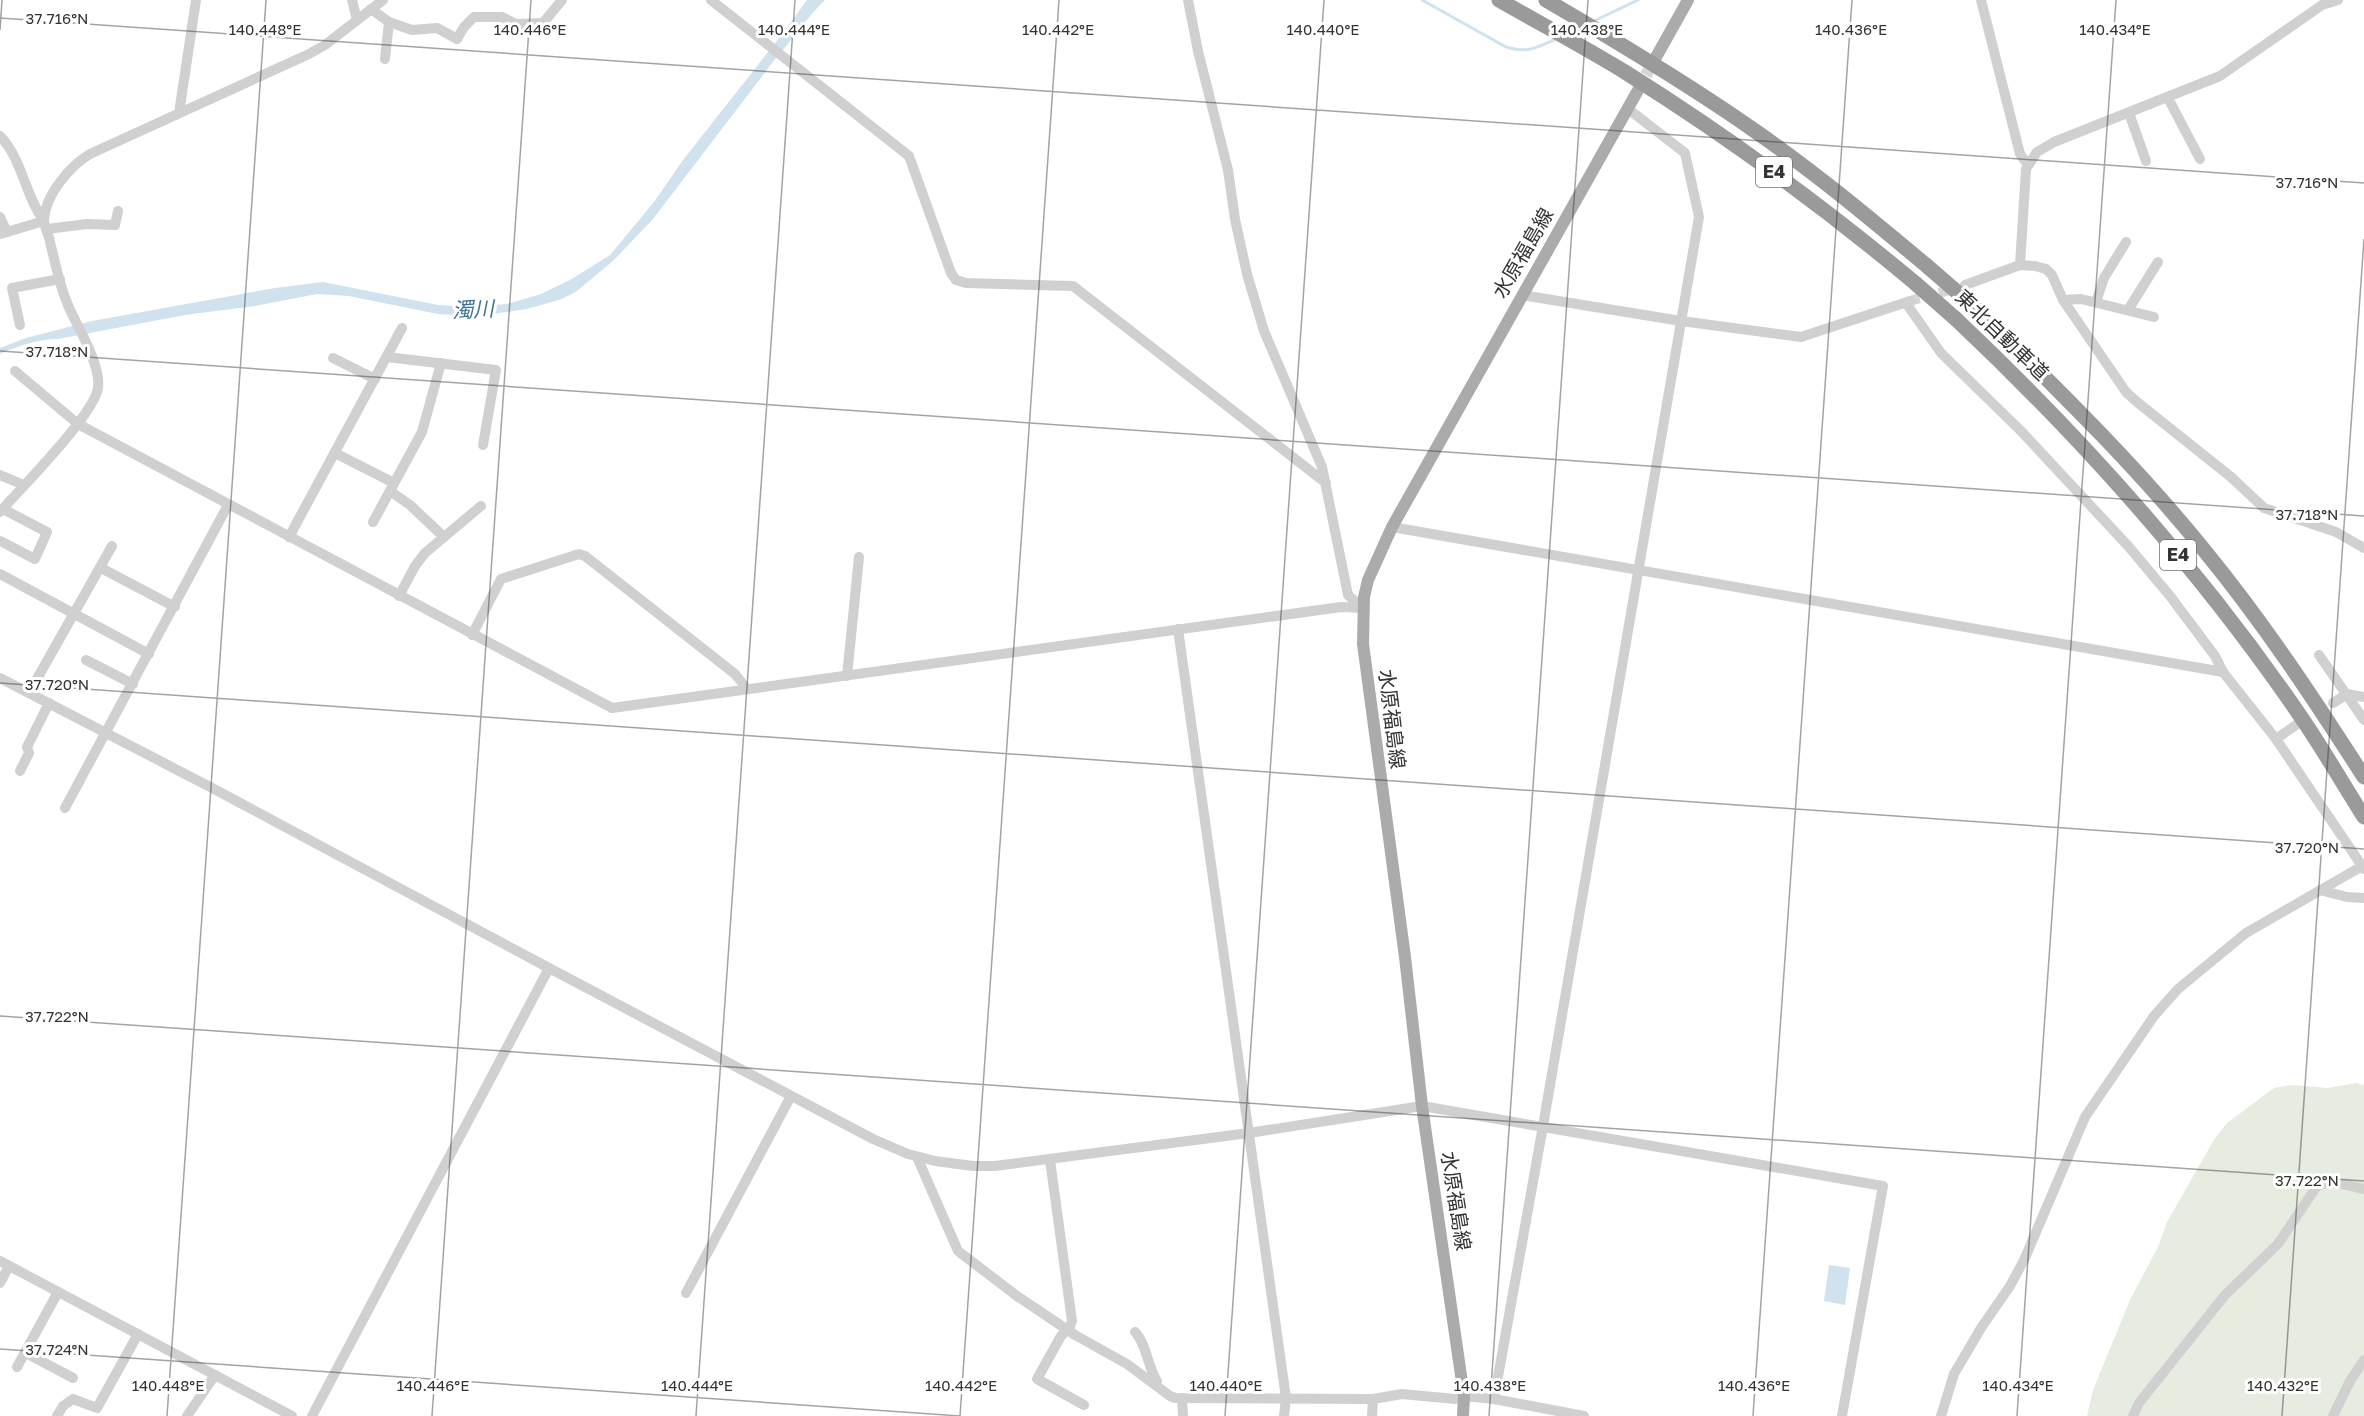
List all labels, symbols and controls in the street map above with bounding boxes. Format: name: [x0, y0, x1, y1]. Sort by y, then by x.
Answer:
text: 37.716°N: [26, 9, 88, 27]
text: 140.448°E: [229, 20, 301, 38]
text: 140.446°E: [494, 20, 566, 38]
text: 140.444°E: [758, 20, 830, 38]
text: 140.442°E: [1022, 20, 1094, 38]
text: 140.440°E: [1287, 20, 1359, 38]
text: 140.438°E: [1551, 20, 1623, 38]
text: 140.436°E: [1815, 20, 1887, 38]
text: 140.434°E: [2079, 20, 2151, 38]
road number: E4: [1756, 157, 1792, 187]
text: 37.716°N: [2276, 173, 2338, 191]
street label: 水原福島線: [1487, 203, 1558, 302]
street label: 東北自動車道: [1951, 284, 2054, 385]
water label: 濁川: [451, 295, 497, 323]
text: 37.718°N: [26, 342, 88, 360]
text: 37.718°N: [2276, 505, 2338, 523]
road number: E4: [2160, 540, 2196, 570]
street label: 水原福島線: [1375, 668, 1411, 770]
text: 37.720°N: [25, 675, 89, 693]
text: 37.720°N: [2275, 838, 2339, 856]
text: 37.722°N: [25, 1007, 89, 1025]
street label: 水原福島線: [1437, 1150, 1477, 1252]
text: 37.722°N: [2275, 1171, 2339, 1189]
text: 37.724°N: [25, 1340, 89, 1358]
text: 140.448°E: [132, 1376, 204, 1394]
text: 140.446°E: [397, 1376, 469, 1394]
text: 140.444°E: [661, 1376, 733, 1394]
text: 140.442°E: [925, 1376, 997, 1394]
text: 140.440°E: [1190, 1376, 1262, 1394]
text: 140.438°E: [1454, 1376, 1526, 1394]
text: 140.436°E: [1718, 1376, 1790, 1394]
text: 140.434°E: [1982, 1376, 2054, 1394]
text: 140.432°E: [2247, 1376, 2319, 1394]

